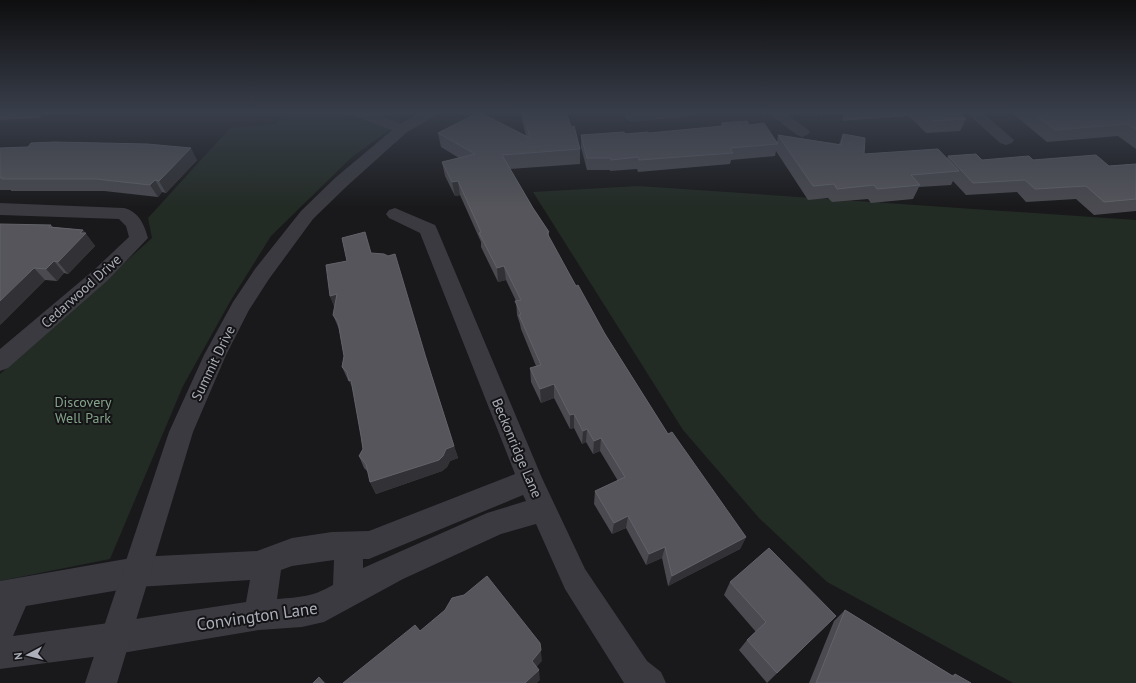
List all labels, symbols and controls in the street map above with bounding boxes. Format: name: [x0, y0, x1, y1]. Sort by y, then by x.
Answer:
street label: Cedarwood Drive: [37, 250, 125, 332]
street label: Summit Drive: [187, 323, 239, 403]
park label: Discovery Well Park: [54, 393, 112, 427]
street label: Beckonridge Lane: [488, 396, 546, 500]
street label: Convington Lane: [195, 597, 319, 635]
north arrow: [8, 635, 48, 675]
text: N: [11, 652, 25, 661]

